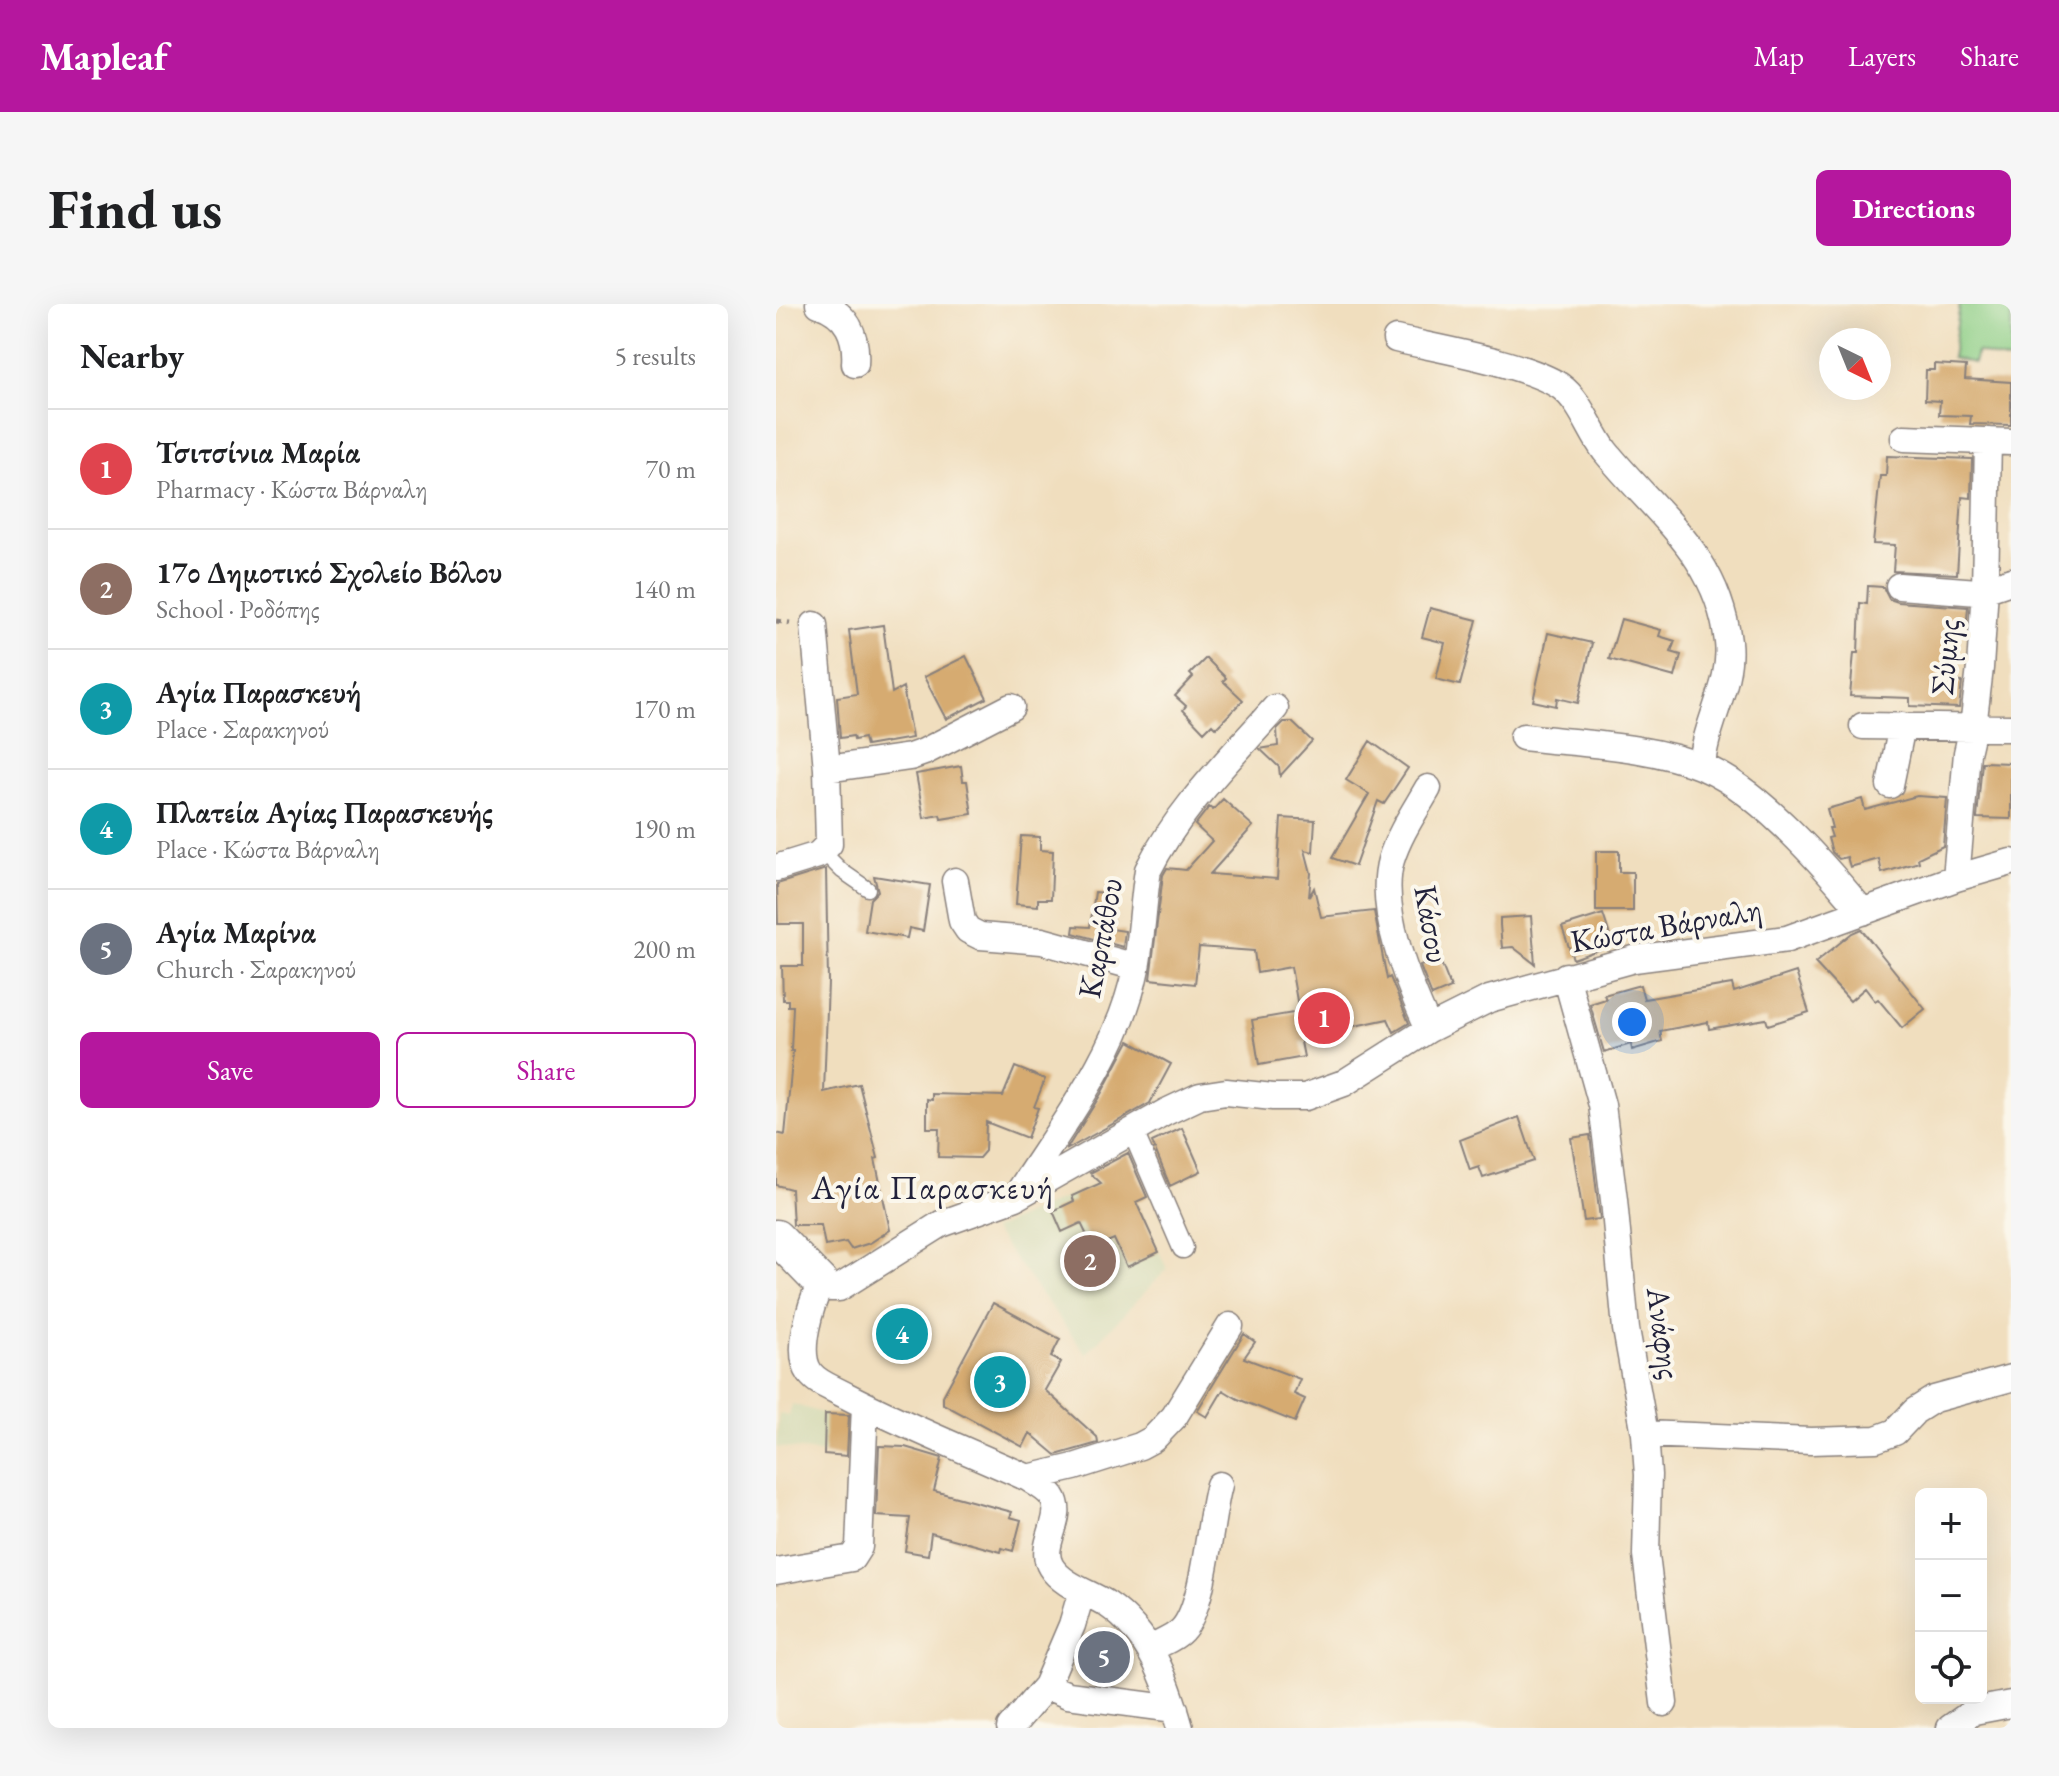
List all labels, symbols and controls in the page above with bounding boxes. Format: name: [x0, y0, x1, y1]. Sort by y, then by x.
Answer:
text: Mapleaf: [40, 32, 167, 81]
text: Map: [1754, 38, 1804, 74]
text: Layers: [1848, 38, 1916, 74]
text: Share: [1960, 38, 2019, 74]
button: Directions: [1816, 170, 2011, 246]
text: Find us: [48, 172, 222, 245]
north arrow: [1819, 328, 1891, 400]
text: Nearby: [80, 334, 184, 378]
text: 5 results: [615, 339, 696, 373]
text: Τσιτσίνια Μαρία: [156, 433, 360, 472]
text: 1: [99, 452, 113, 486]
text: 70 m: [646, 452, 696, 486]
text: Pharmacy · Κώστα Βάρναλη: [156, 472, 427, 506]
text: 17ο Δημοτικό Σχολείο Βόλου: [156, 553, 502, 592]
text: 2: [99, 572, 113, 606]
text: 140 m: [633, 572, 696, 606]
text: School · Ροδόπης: [156, 592, 320, 626]
street label: Σύμης: [1921, 617, 1969, 697]
text: Αγία Παρασκευή: [156, 673, 361, 712]
text: 3: [99, 692, 113, 726]
text: 170 m: [633, 692, 696, 726]
text: Place · Σαρακηνού: [156, 712, 329, 746]
text: Πλατεία Αγίας Παρασκευής: [156, 793, 493, 832]
text: 4: [99, 812, 113, 846]
text: 190 m: [633, 812, 696, 846]
text: Place · Κώστα Βάρναλη: [156, 832, 380, 866]
street label: Καρπάθου: [1068, 874, 1132, 1002]
street label: Κάσου: [1405, 882, 1459, 966]
street label: Κώστα Βάρναλη: [1567, 888, 1765, 962]
text: Αγία Μαρίνα: [156, 913, 316, 952]
text: 5: [99, 932, 113, 966]
text: 200 m: [633, 932, 696, 966]
text: Church · Σαρακηνού: [156, 952, 356, 986]
pin: 1: [1298, 988, 1350, 1048]
your location: [1612, 1002, 1652, 1042]
button: Save: [80, 1032, 380, 1108]
button: Share: [396, 1032, 696, 1108]
district label: Αγία Παρασκευή: [810, 1165, 1055, 1209]
pin: 2: [1064, 1231, 1116, 1291]
street label: Ανάφης: [1637, 1283, 1691, 1382]
pin: 4: [876, 1304, 928, 1364]
pin: 3: [974, 1352, 1026, 1412]
map controls: [1915, 1488, 1987, 1704]
button: +: [1915, 1488, 1987, 1560]
button: −: [1915, 1560, 1987, 1632]
pin: 5: [1078, 1627, 1130, 1687]
button: locate: [1915, 1632, 1987, 1704]

